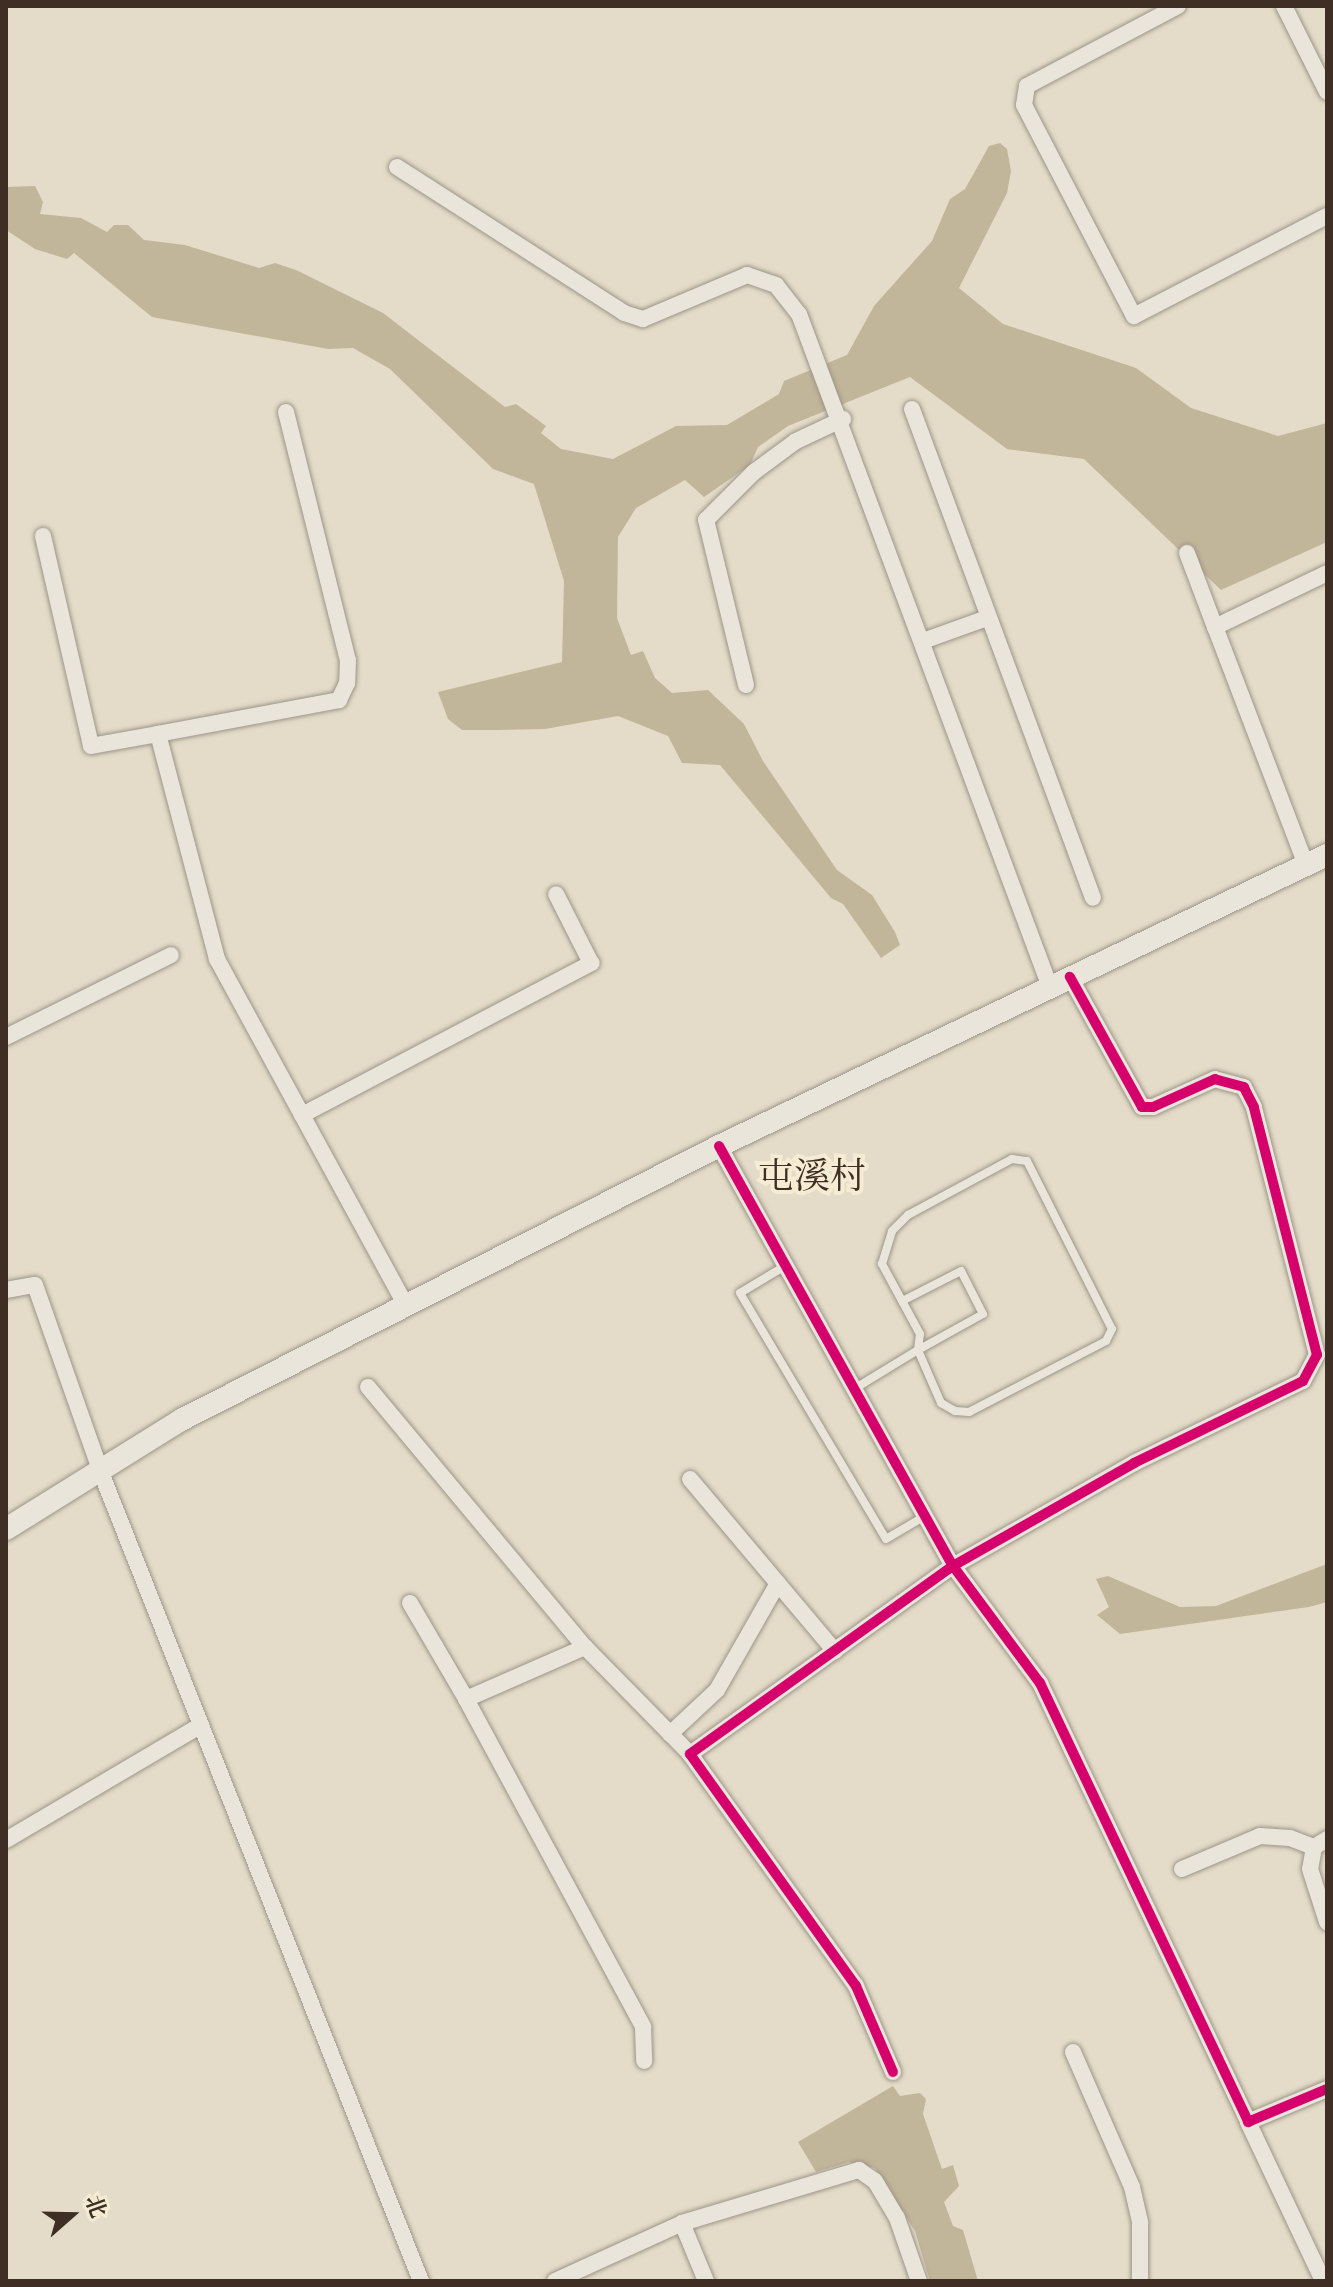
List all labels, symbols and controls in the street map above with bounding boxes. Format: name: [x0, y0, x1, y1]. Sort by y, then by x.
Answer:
district label: 屯溪村: [758, 1156, 866, 1200]
north arrow: [32, 2175, 112, 2255]
text: 北: [79, 2192, 111, 2222]

